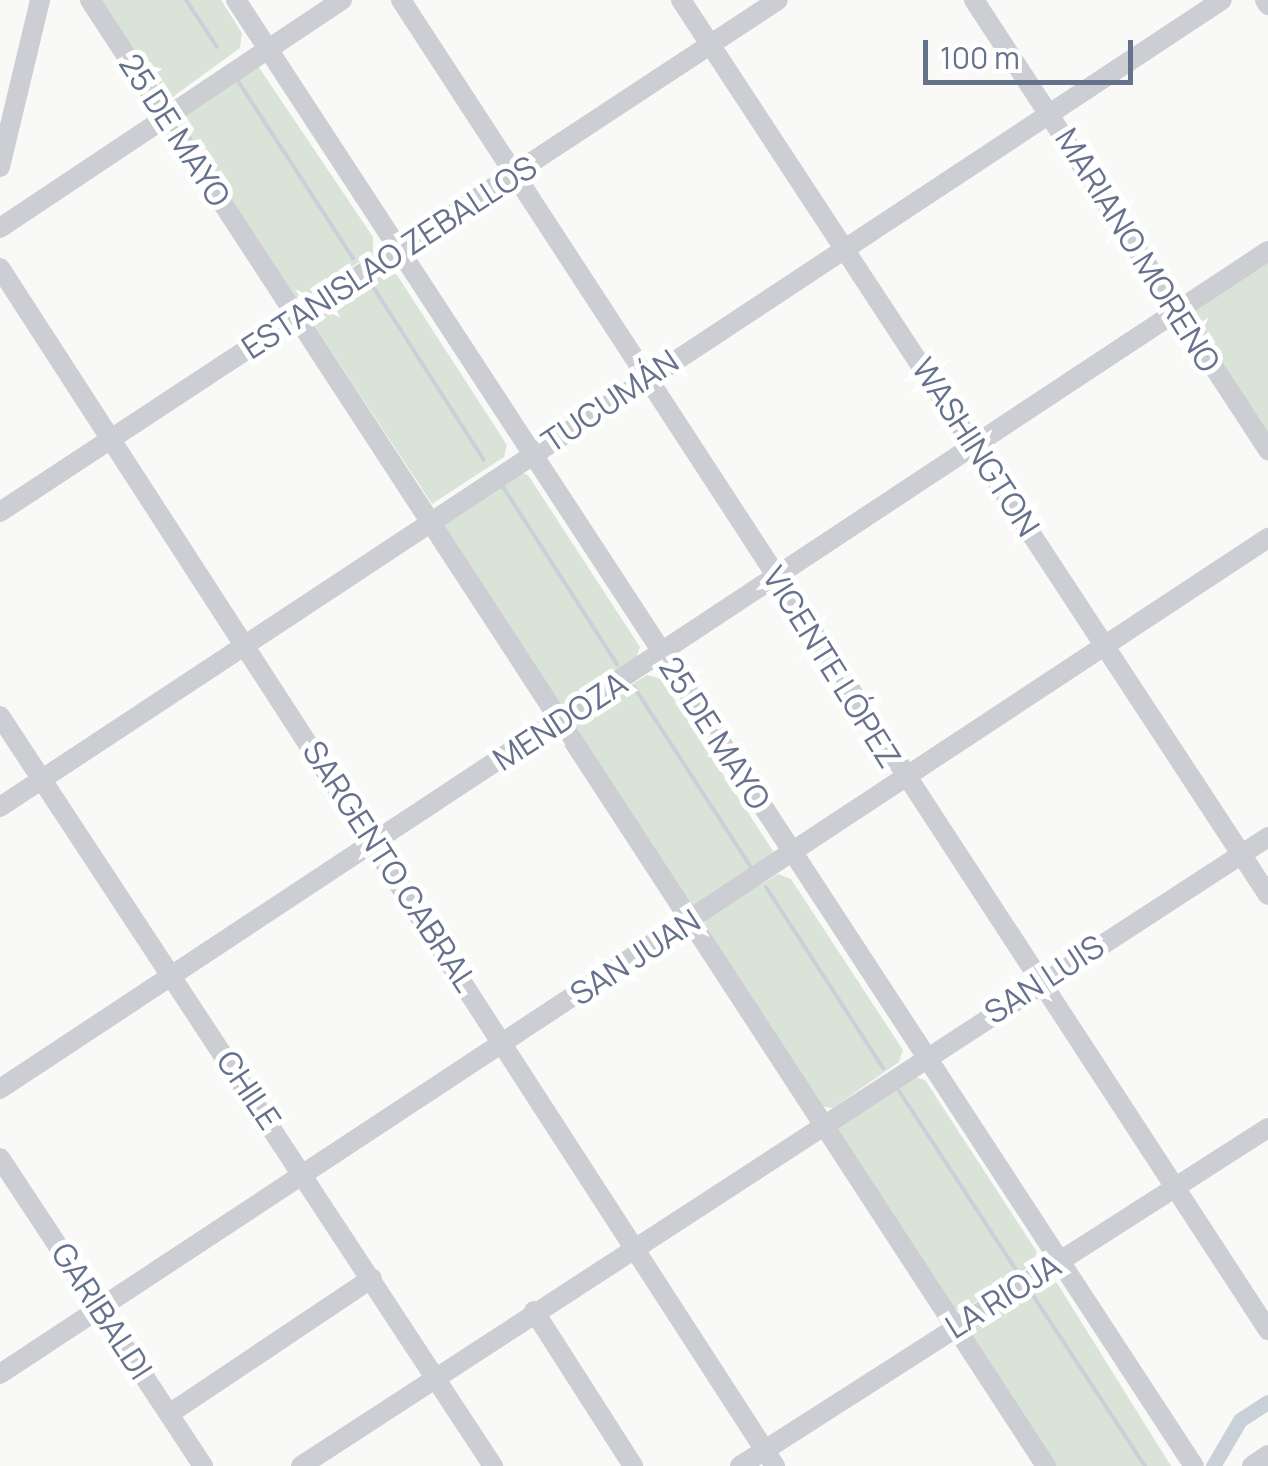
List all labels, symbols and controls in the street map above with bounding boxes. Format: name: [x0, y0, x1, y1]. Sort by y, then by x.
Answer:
scale bar: [928, 20, 1138, 82]
text: 100 m: [940, 37, 1020, 78]
street label: 25 DE MAYO: [111, 47, 239, 213]
street label: MARIANO MORENO: [1048, 121, 1228, 379]
street label: ESTANISLAO ZEBALLOS: [235, 147, 543, 367]
street label: TUCUMÁN: [535, 341, 685, 461]
street label: WASHINGTON: [904, 351, 1048, 543]
street label: VICENTE LÓPEZ: [755, 559, 909, 775]
street label: 25 DE MAYO: [651, 650, 779, 816]
street label: MENDOZA: [486, 664, 634, 778]
street label: SARGENTO CABRAL: [295, 734, 485, 998]
street label: SAN JUAN: [563, 901, 707, 1013]
street label: SAN LUIS: [977, 926, 1111, 1032]
street label: CHILE: [209, 1043, 289, 1137]
street label: GARIBALDI: [44, 1236, 160, 1386]
street label: LA RIOJA: [938, 1246, 1068, 1346]

